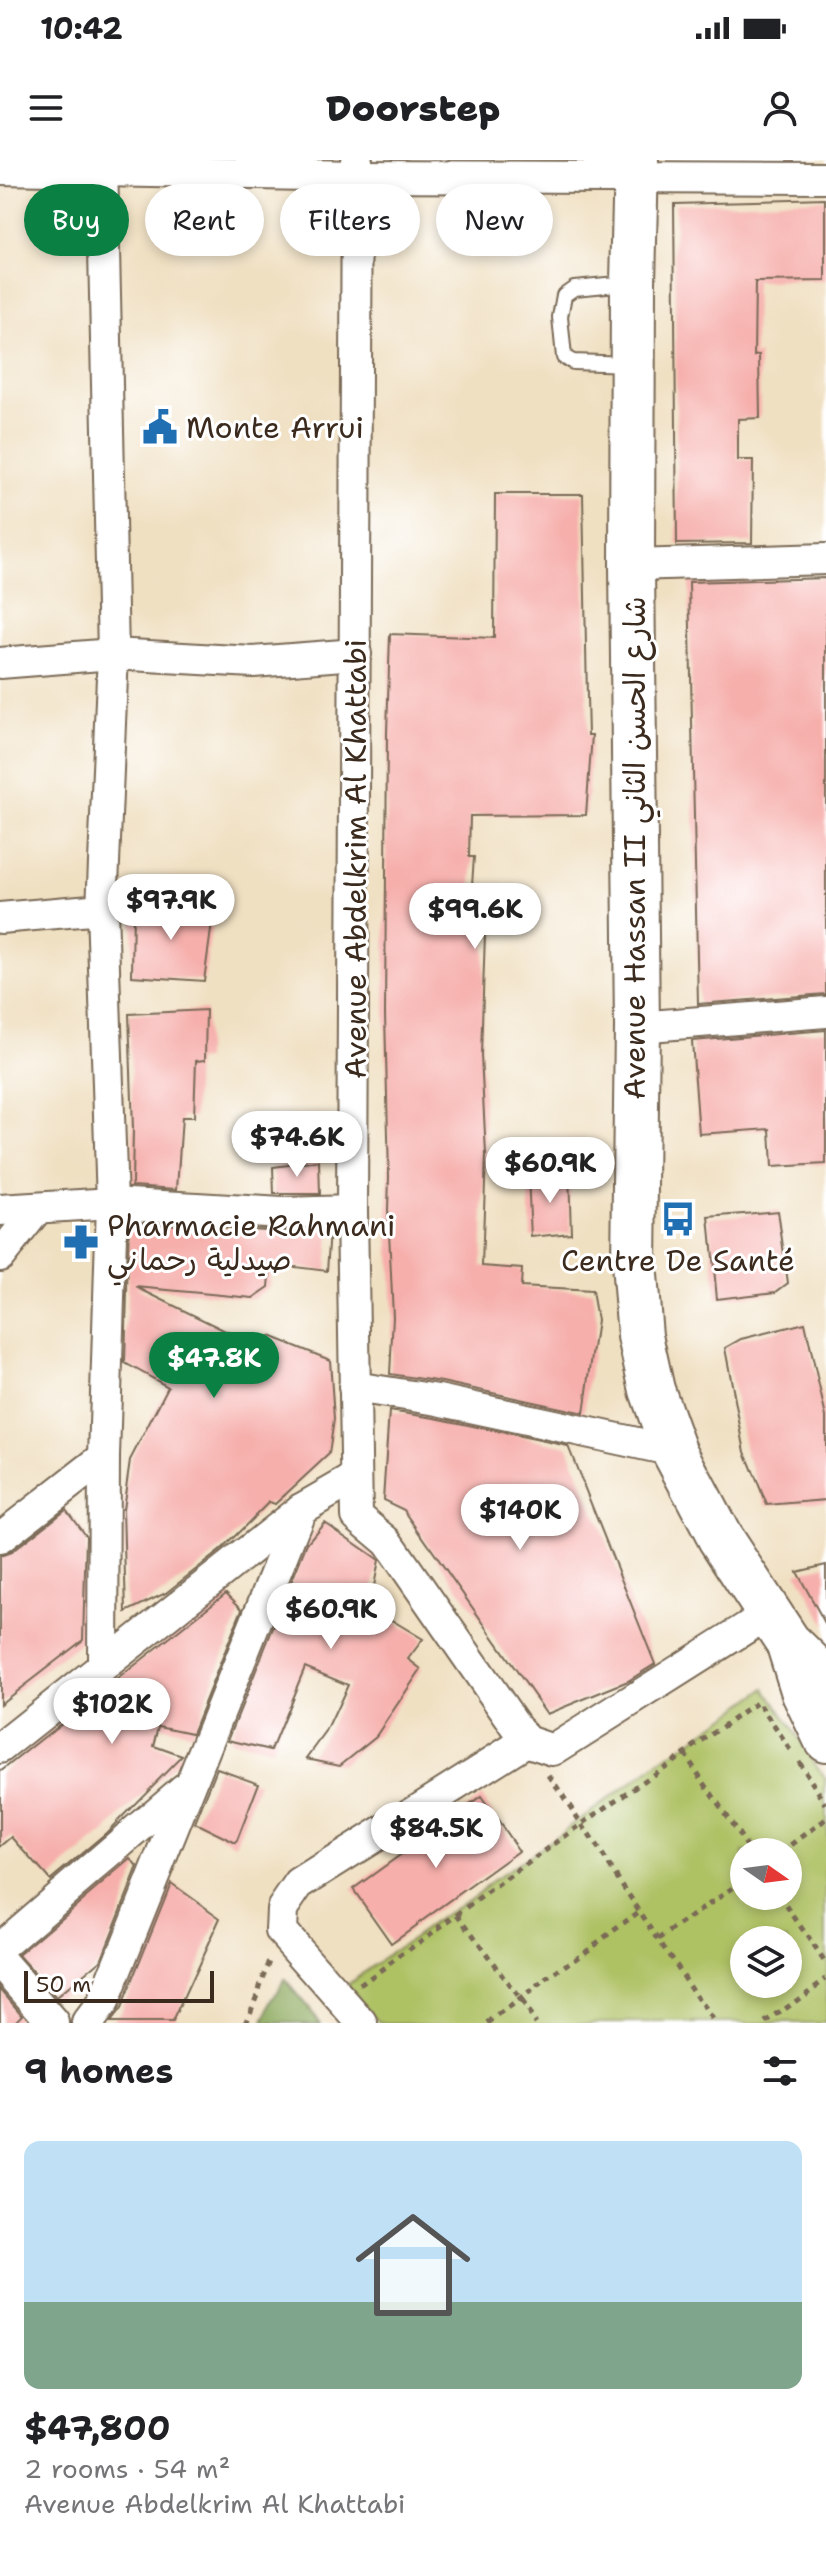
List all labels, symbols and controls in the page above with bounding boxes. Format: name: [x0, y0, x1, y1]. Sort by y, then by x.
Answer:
text: 10:42: [40, 8, 123, 49]
text: Doorstep: [326, 84, 500, 133]
icon: menu: [24, 86, 68, 130]
icon: person: [758, 86, 802, 130]
chip: Buy: [24, 184, 129, 256]
chip: Rent: [145, 184, 264, 256]
chip: Filters: [280, 184, 420, 256]
chip: New: [436, 184, 553, 256]
place label: Monte Arrui: [186, 407, 364, 448]
public building icon: Monte Arrui: [141, 408, 179, 446]
street label: Avenue Hassan II شارع الحسن الثاني: [614, 596, 661, 1100]
street label: Avenue Abdelkrim Al Khattabi: [335, 639, 376, 1079]
pin: $97.9K: [106, 874, 236, 942]
text: $97.9K: [126, 882, 216, 917]
pin: $99.6K: [410, 883, 540, 951]
text: $99.6K: [427, 891, 523, 926]
pin: $74.6K: [232, 1111, 362, 1179]
text: $74.6K: [249, 1119, 345, 1154]
pin: $60.9K: [485, 1137, 615, 1205]
text: $60.9K: [504, 1145, 596, 1180]
bus stop icon: Centre De Santé: [659, 1200, 697, 1238]
place label: Pharmacie Rahmani صيدلية رحماني: [107, 1205, 396, 1286]
pharmacy icon: Pharmacie Rahmani صيدلية رحماني: [62, 1223, 100, 1261]
place label: Centre De Santé: [561, 1240, 795, 1281]
pin: $47.8K: [149, 1332, 279, 1400]
text: $47.8K: [167, 1340, 261, 1375]
pin: $140K: [464, 1484, 576, 1552]
text: $140K: [479, 1492, 561, 1527]
pin: $60.9K: [266, 1583, 396, 1651]
text: $60.9K: [285, 1591, 377, 1626]
pin: $102K: [56, 1678, 168, 1746]
text: $102K: [71, 1686, 153, 1721]
pin: $84.5K: [371, 1802, 501, 1870]
text: $84.5K: [389, 1810, 483, 1845]
north arrow: [730, 1838, 802, 1910]
map controls: [730, 1838, 802, 1998]
button: layers: [730, 1926, 802, 1998]
scale bar: [24, 1967, 214, 2003]
text: 50 m: [36, 1970, 91, 1999]
text: 9 homes: [24, 2048, 173, 2094]
icon: filters: [758, 2049, 802, 2093]
icon: home: [341, 2193, 485, 2337]
text: $47,800: [24, 2405, 170, 2451]
text: 2 rooms · 54 m²: [24, 2451, 230, 2486]
text: Avenue Abdelkrim Al Khattabi: [24, 2486, 405, 2521]

